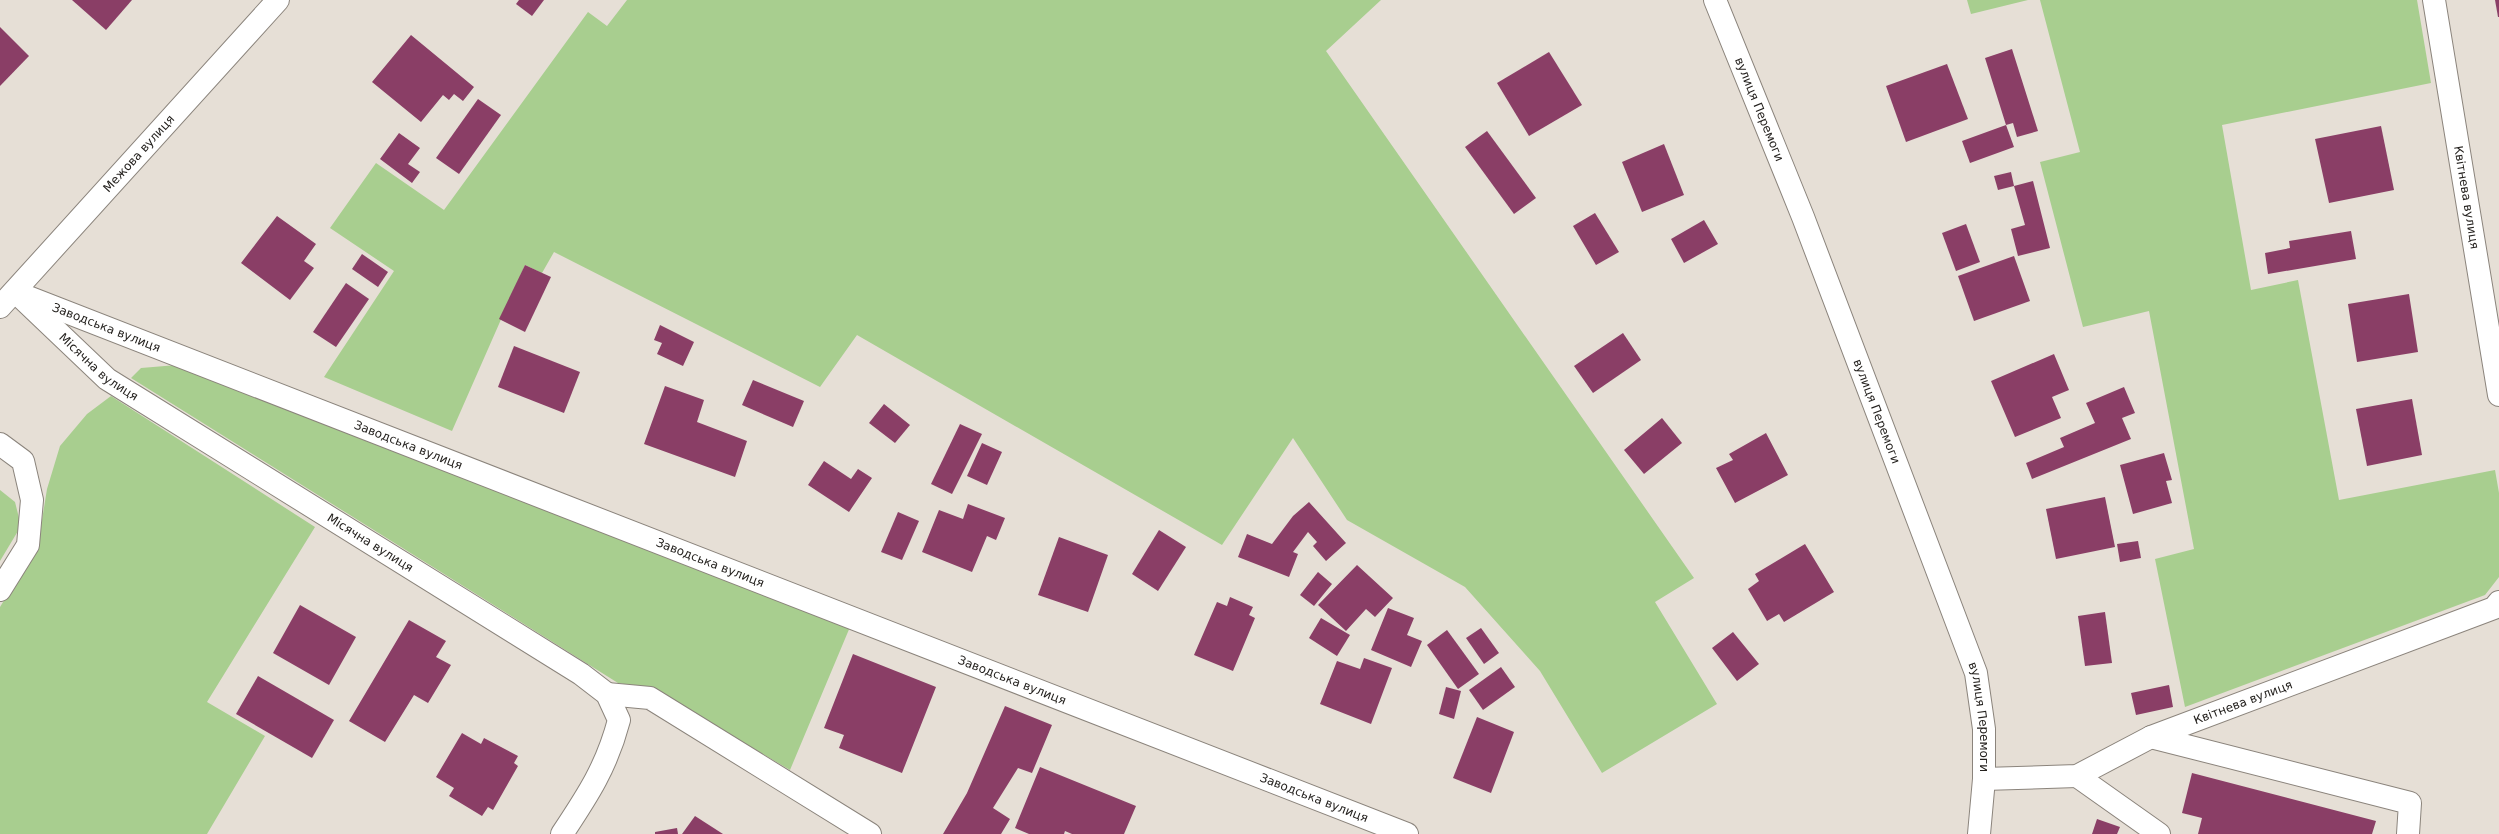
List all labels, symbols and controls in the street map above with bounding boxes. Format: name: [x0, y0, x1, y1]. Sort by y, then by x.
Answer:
street label: вулиця Перемоги: [1732, 55, 1787, 163]
street label: Межова вулиця: [100, 112, 177, 195]
street label: Квітнева вулиця: [2451, 145, 2482, 250]
street label: Заводська вулиця: [50, 300, 162, 355]
street label: Місячна вулиця: [56, 330, 141, 404]
street label: вулиця Перемоги: [1851, 357, 1903, 466]
street label: Заводська вулиця: [352, 418, 464, 472]
street label: Місячна вулиця: [325, 511, 416, 575]
street label: Заводська вулиця: [654, 535, 766, 590]
street label: Заводська вулиця: [956, 653, 1068, 708]
street label: вулиця Перемоги: [1965, 660, 1991, 772]
street label: Квітнева вулиця: [2192, 677, 2294, 727]
street label: Заводська вулиця: [1258, 770, 1370, 825]

